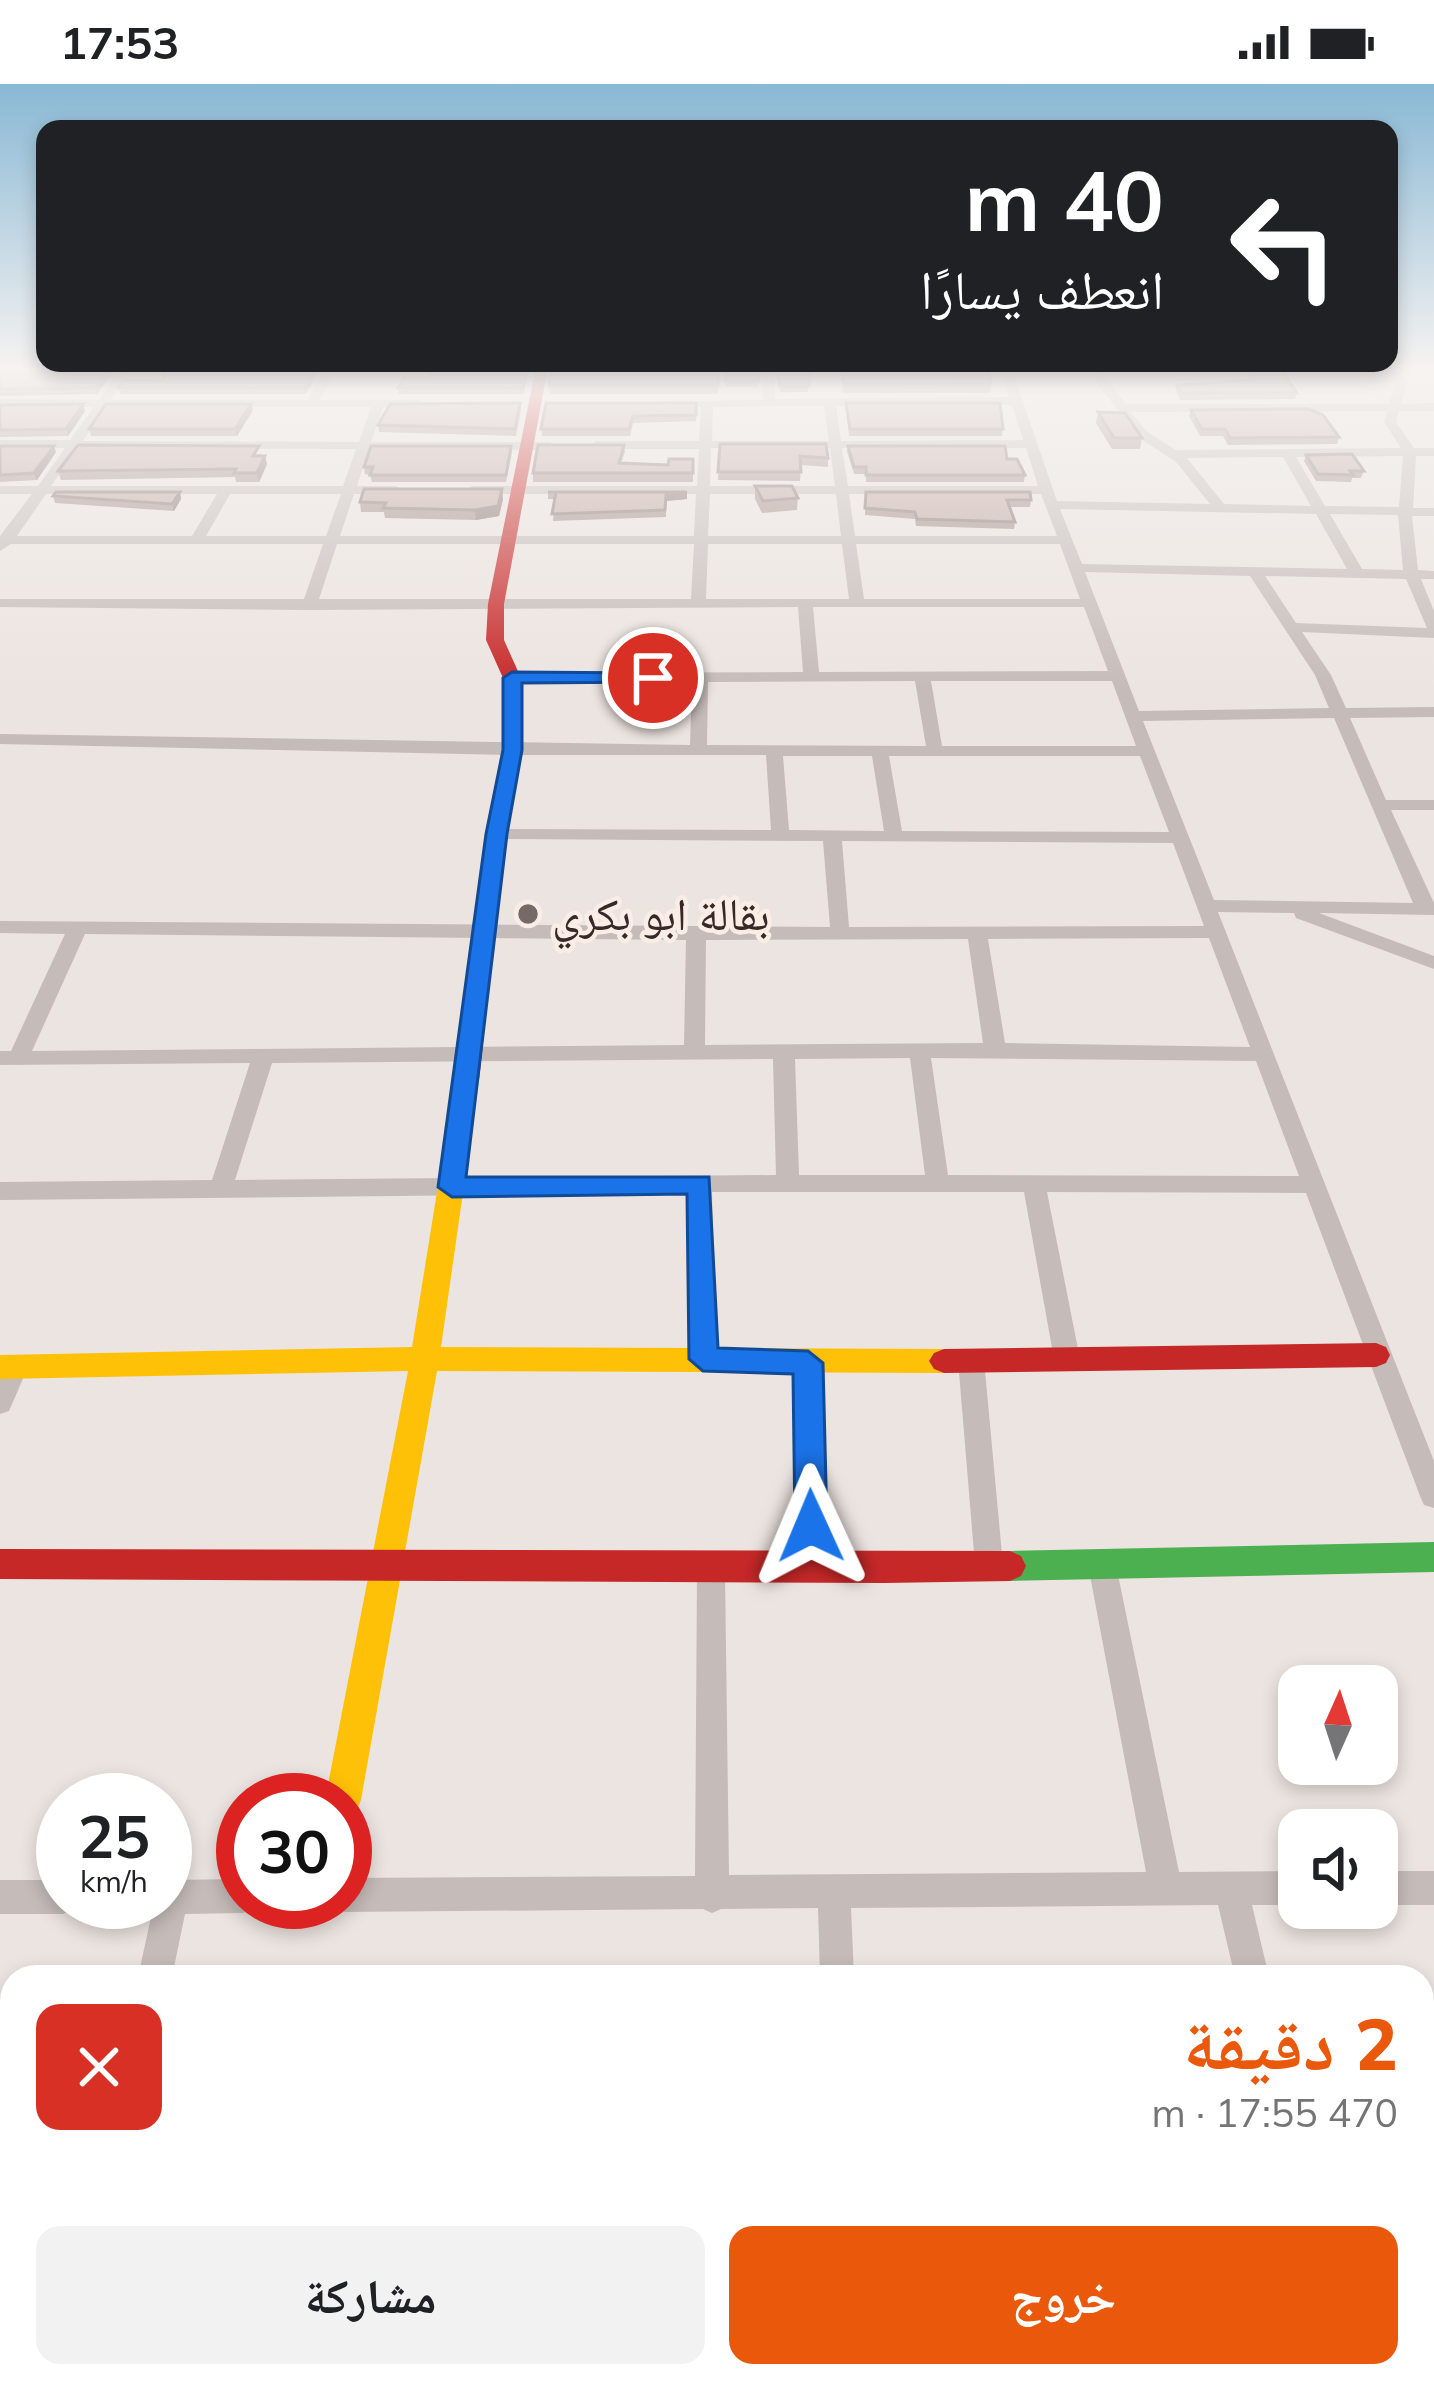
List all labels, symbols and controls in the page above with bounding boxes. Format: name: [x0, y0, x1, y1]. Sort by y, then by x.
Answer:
text: 17:53: [60, 14, 179, 70]
text: 40 m: [965, 147, 1164, 252]
icon: left: [1206, 168, 1362, 324]
text: انعطف يسارًا: [920, 255, 1164, 323]
pin: [602, 627, 704, 729]
icon: arrive: [620, 645, 686, 711]
place label: بقالة ابو بكري: [552, 885, 770, 950]
marker: بقالة ابو بكري: [515, 901, 541, 927]
position arrow: [748, 1463, 874, 1589]
north arrow: [1278, 1665, 1398, 1785]
map controls: [1278, 1665, 1398, 1929]
speed limit sign: 30: [216, 1773, 372, 1929]
text: 25: [78, 1798, 150, 1873]
button: sound: [1278, 1809, 1398, 1929]
text: km/h: [80, 1862, 148, 1900]
text: 2 دقيقة: [1183, 1998, 1398, 2088]
button: close: [36, 2004, 162, 2130]
text: 470 m · 17:55: [1152, 2088, 1398, 2137]
button: مشاركة: [36, 2226, 705, 2364]
button: خروج: [729, 2226, 1398, 2364]

